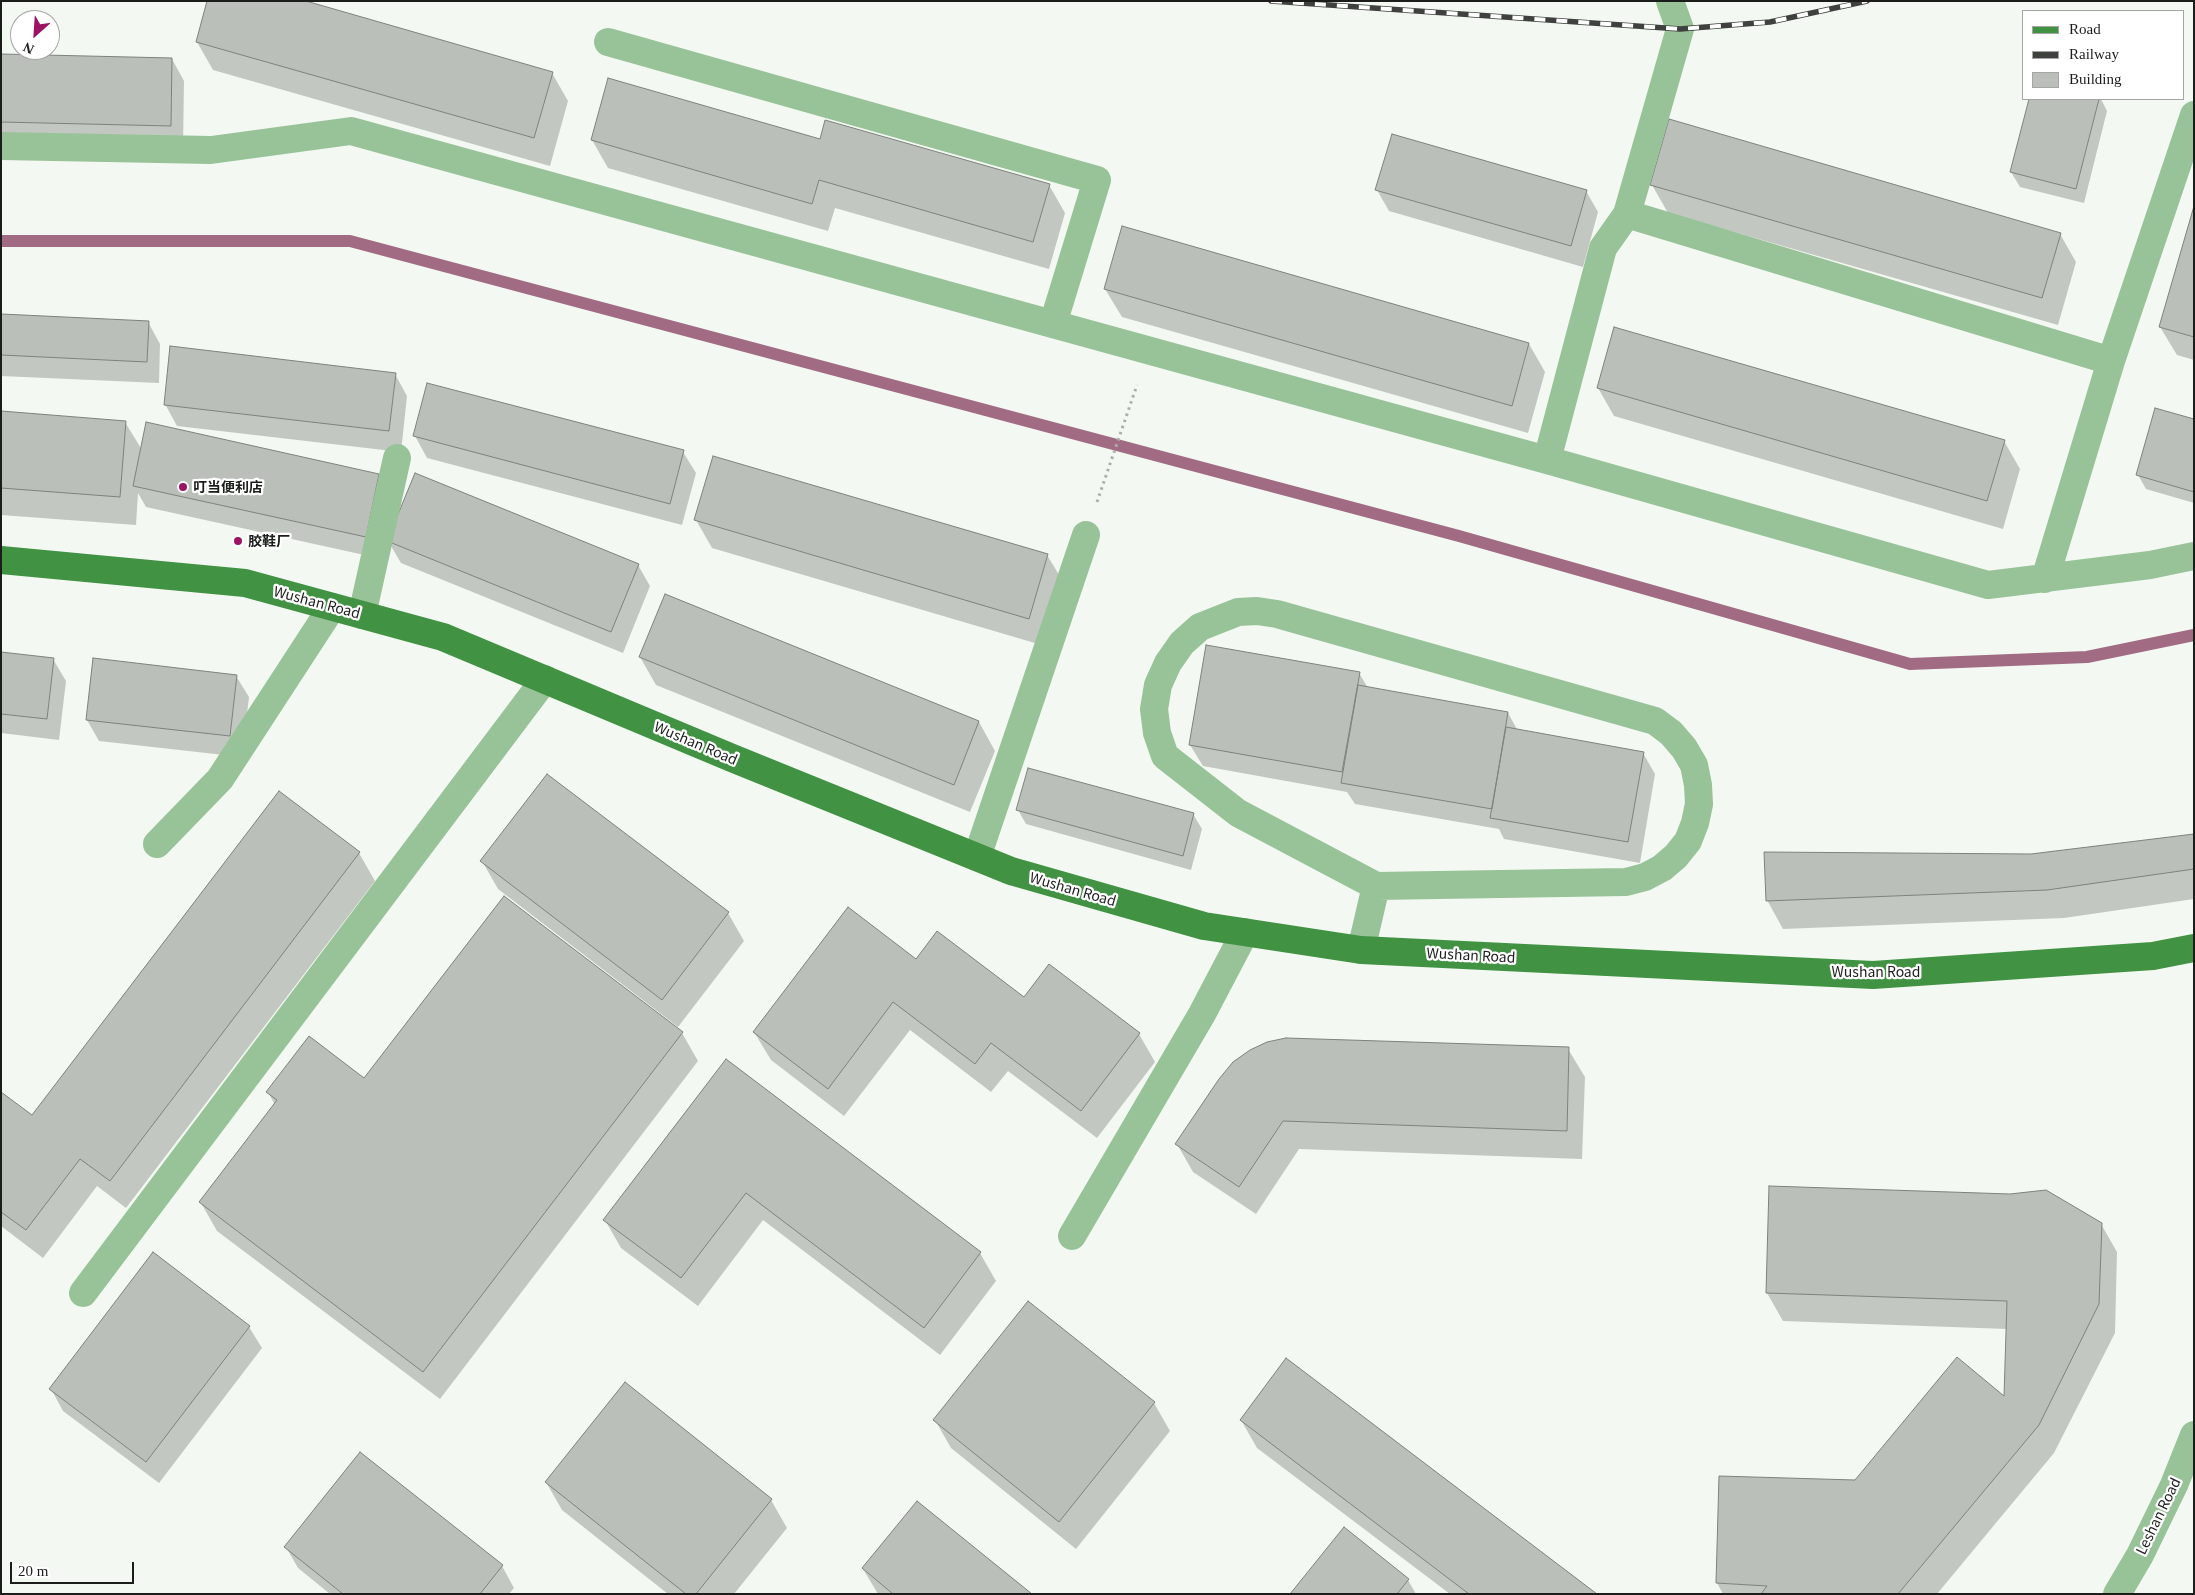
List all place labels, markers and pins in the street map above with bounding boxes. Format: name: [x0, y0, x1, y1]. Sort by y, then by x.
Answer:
place label: 叮当便利店: [193, 479, 263, 495]
marker: 叮当便利店: [177, 481, 189, 493]
place label: 胶鞋厂: [248, 533, 290, 549]
marker: 胶鞋厂: [232, 535, 244, 547]

